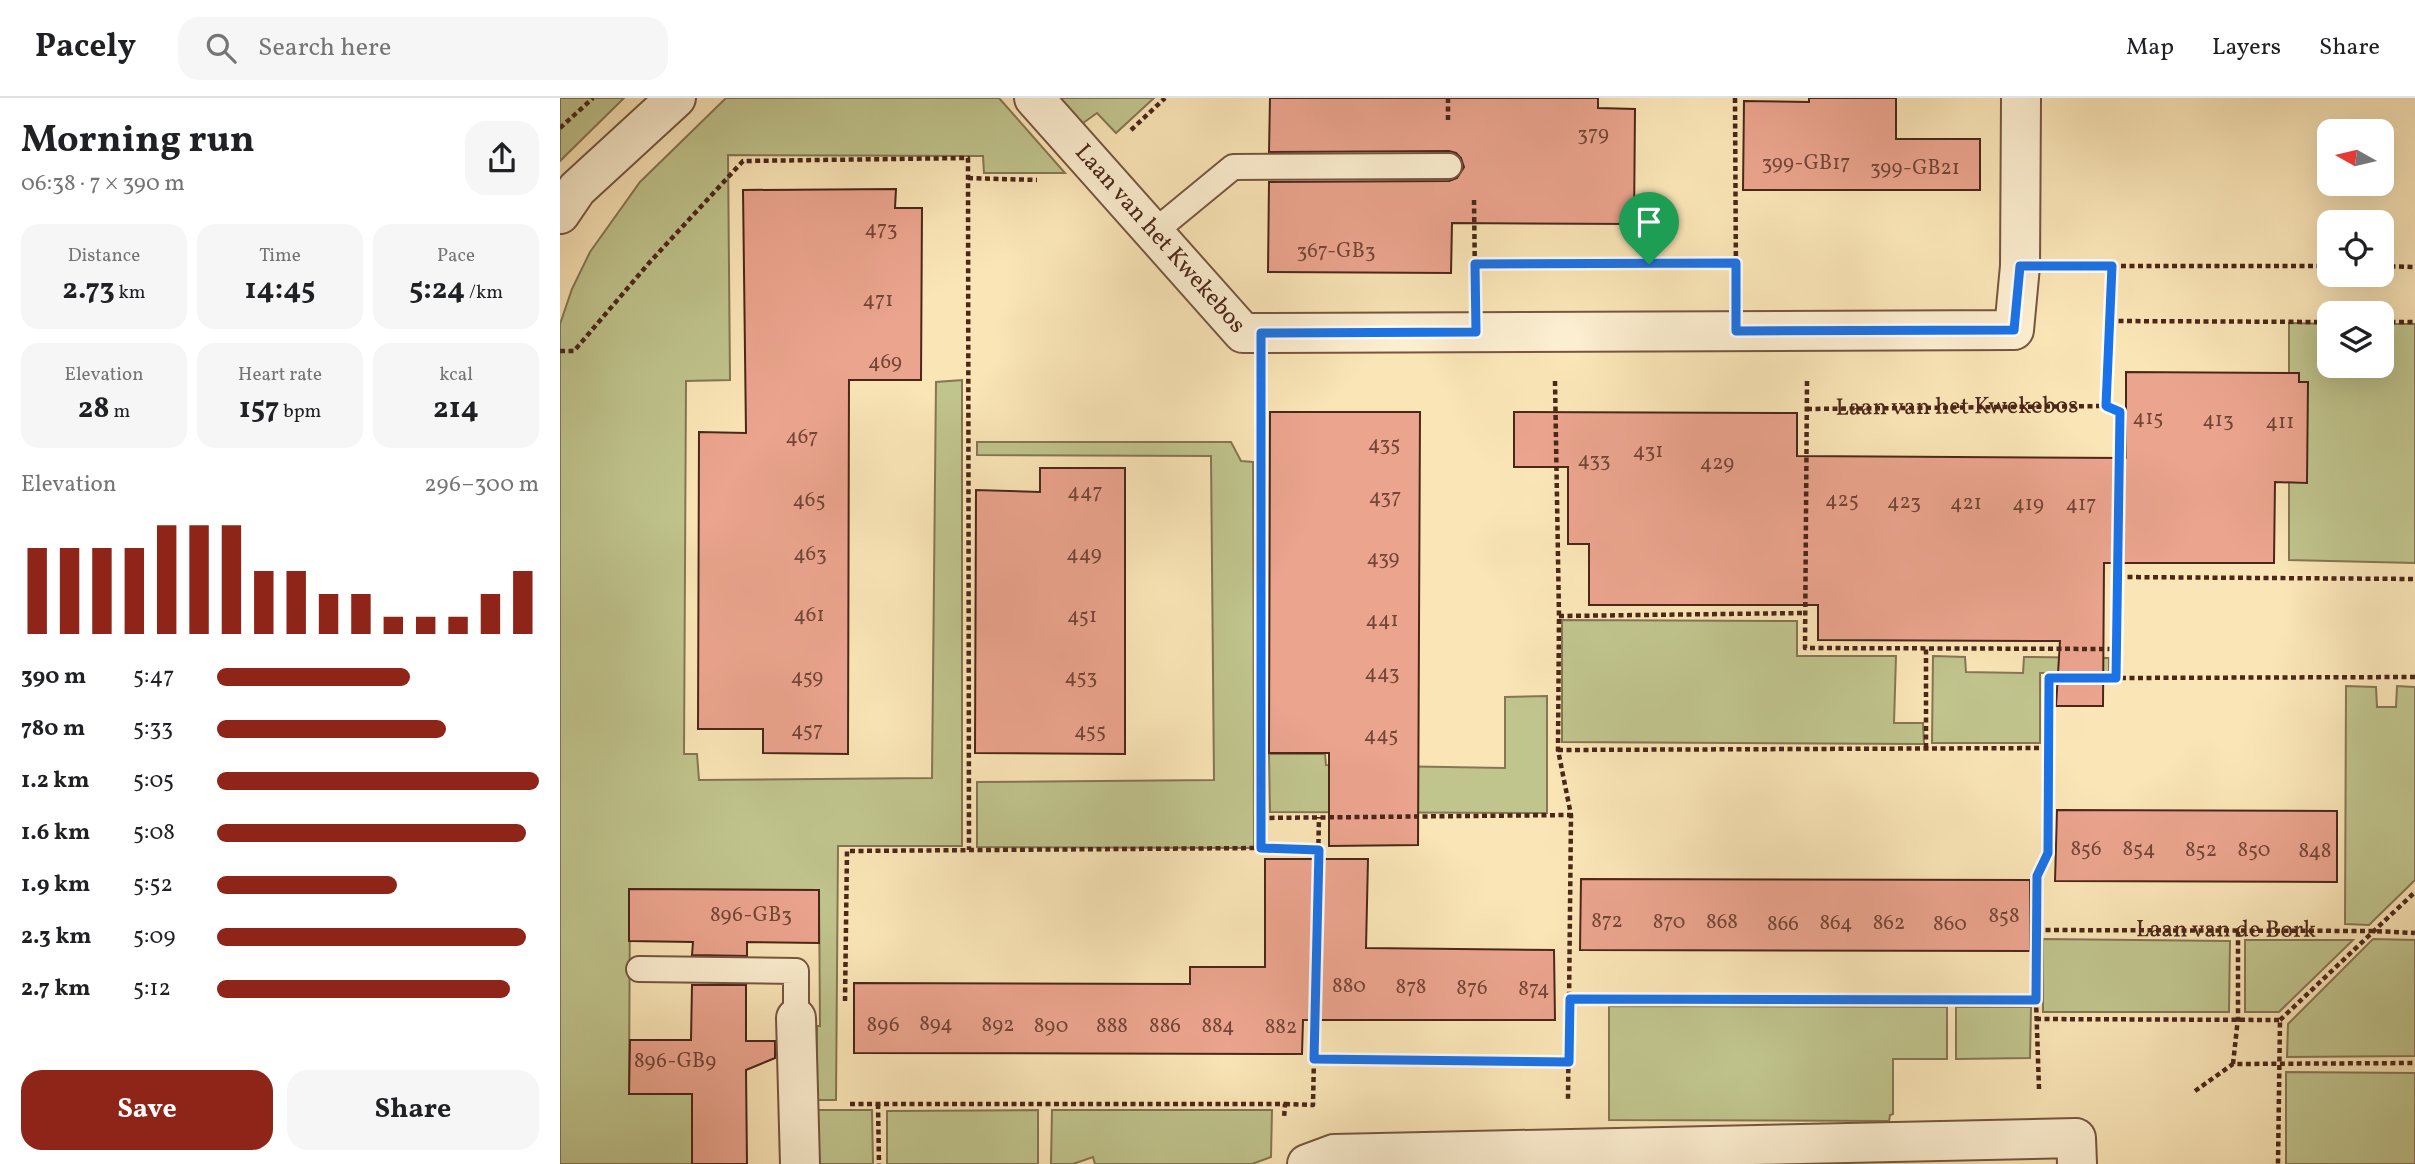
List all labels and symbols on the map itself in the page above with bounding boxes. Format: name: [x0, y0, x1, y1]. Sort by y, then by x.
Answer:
north arrow: [2317, 119, 2394, 196]
house number: 379: [1577, 120, 1609, 149]
street label: Laan van het Kwekebos: [1066, 137, 1253, 341]
house number: 399-GB17: [1762, 149, 1850, 178]
house number: 399-GB21: [1870, 154, 1960, 183]
pin: [1619, 192, 1679, 264]
house number: 473: [865, 215, 897, 244]
house number: 367-GB3: [1296, 237, 1376, 266]
house number: 471: [863, 286, 893, 315]
house number: 469: [868, 348, 902, 377]
street label: Laan van het Kwekebos: [1835, 389, 2079, 426]
house number: 415: [2133, 404, 2163, 433]
house number: 413: [2202, 406, 2234, 435]
house number: 411: [2266, 408, 2294, 437]
house number: 467: [785, 423, 819, 452]
house number: 435: [1368, 430, 1400, 459]
house number: 431: [1633, 437, 1663, 466]
house number: 433: [1577, 446, 1611, 475]
house number: 429: [1700, 449, 1734, 478]
house number: 447: [1067, 478, 1103, 507]
house number: 437: [1369, 483, 1401, 512]
house number: 465: [792, 486, 826, 515]
house number: 425: [1825, 486, 1859, 515]
house number: 423: [1887, 488, 1921, 517]
house number: 421: [1950, 489, 1982, 518]
house number: 419: [2012, 490, 2044, 519]
house number: 417: [2066, 490, 2096, 519]
house number: 463: [793, 540, 827, 569]
house number: 449: [1066, 540, 1102, 569]
house number: 439: [1367, 544, 1400, 573]
house number: 461: [793, 601, 825, 630]
house number: 451: [1067, 602, 1097, 631]
house number: 441: [1365, 606, 1399, 635]
house number: 443: [1364, 659, 1400, 688]
house number: 459: [791, 663, 823, 692]
house number: 453: [1065, 663, 1097, 692]
house number: 457: [791, 716, 823, 745]
house number: 455: [1074, 717, 1106, 746]
house number: 445: [1364, 721, 1398, 750]
house number: 856: [2070, 835, 2102, 864]
house number: 854: [2122, 835, 2156, 864]
house number: 852: [2185, 836, 2217, 865]
house number: 850: [2238, 836, 2270, 865]
house number: 848: [2299, 837, 2331, 866]
house number: 896-GB3: [710, 901, 792, 930]
house number: 858: [1988, 902, 2020, 931]
house number: 872: [1591, 907, 1623, 936]
house number: 870: [1653, 908, 1685, 937]
house number: 868: [1706, 908, 1738, 937]
house number: 864: [1819, 909, 1853, 938]
house number: 862: [1873, 909, 1905, 938]
house number: 866: [1767, 910, 1799, 939]
house number: 860: [1933, 910, 1967, 939]
street label: Laan van de Bork: [2136, 913, 2316, 948]
house number: 880: [1332, 972, 1366, 1001]
house number: 878: [1396, 973, 1426, 1002]
house number: 876: [1456, 974, 1488, 1003]
house number: 874: [1518, 975, 1550, 1004]
house number: 894: [919, 1010, 953, 1039]
house number: 896: [866, 1011, 900, 1040]
house number: 892: [982, 1011, 1014, 1040]
house number: 890: [1034, 1012, 1068, 1041]
house number: 888: [1096, 1012, 1128, 1041]
house number: 886: [1149, 1012, 1181, 1041]
house number: 884: [1201, 1012, 1235, 1041]
house number: 882: [1265, 1013, 1297, 1042]
house number: 896-GB9: [634, 1047, 716, 1076]

